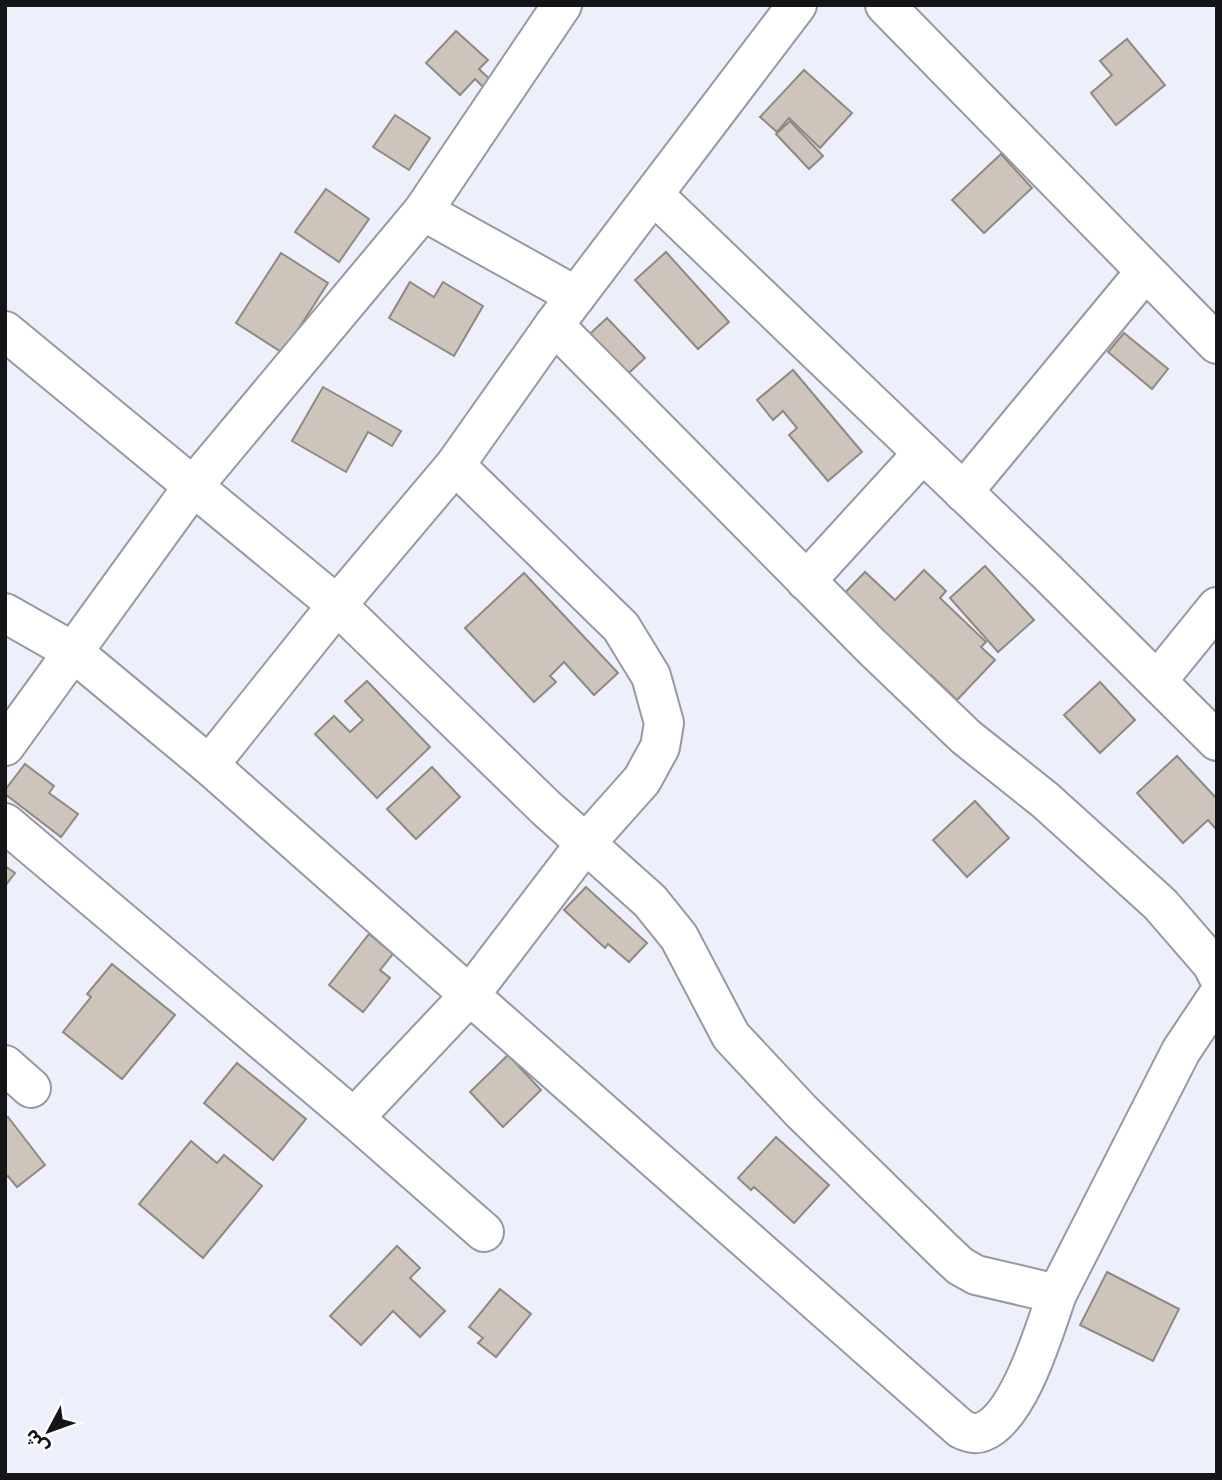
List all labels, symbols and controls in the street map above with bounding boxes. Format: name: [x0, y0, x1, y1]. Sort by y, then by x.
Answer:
north arrow: [14, 1396, 84, 1466]
text: ش: [20, 1425, 53, 1459]

